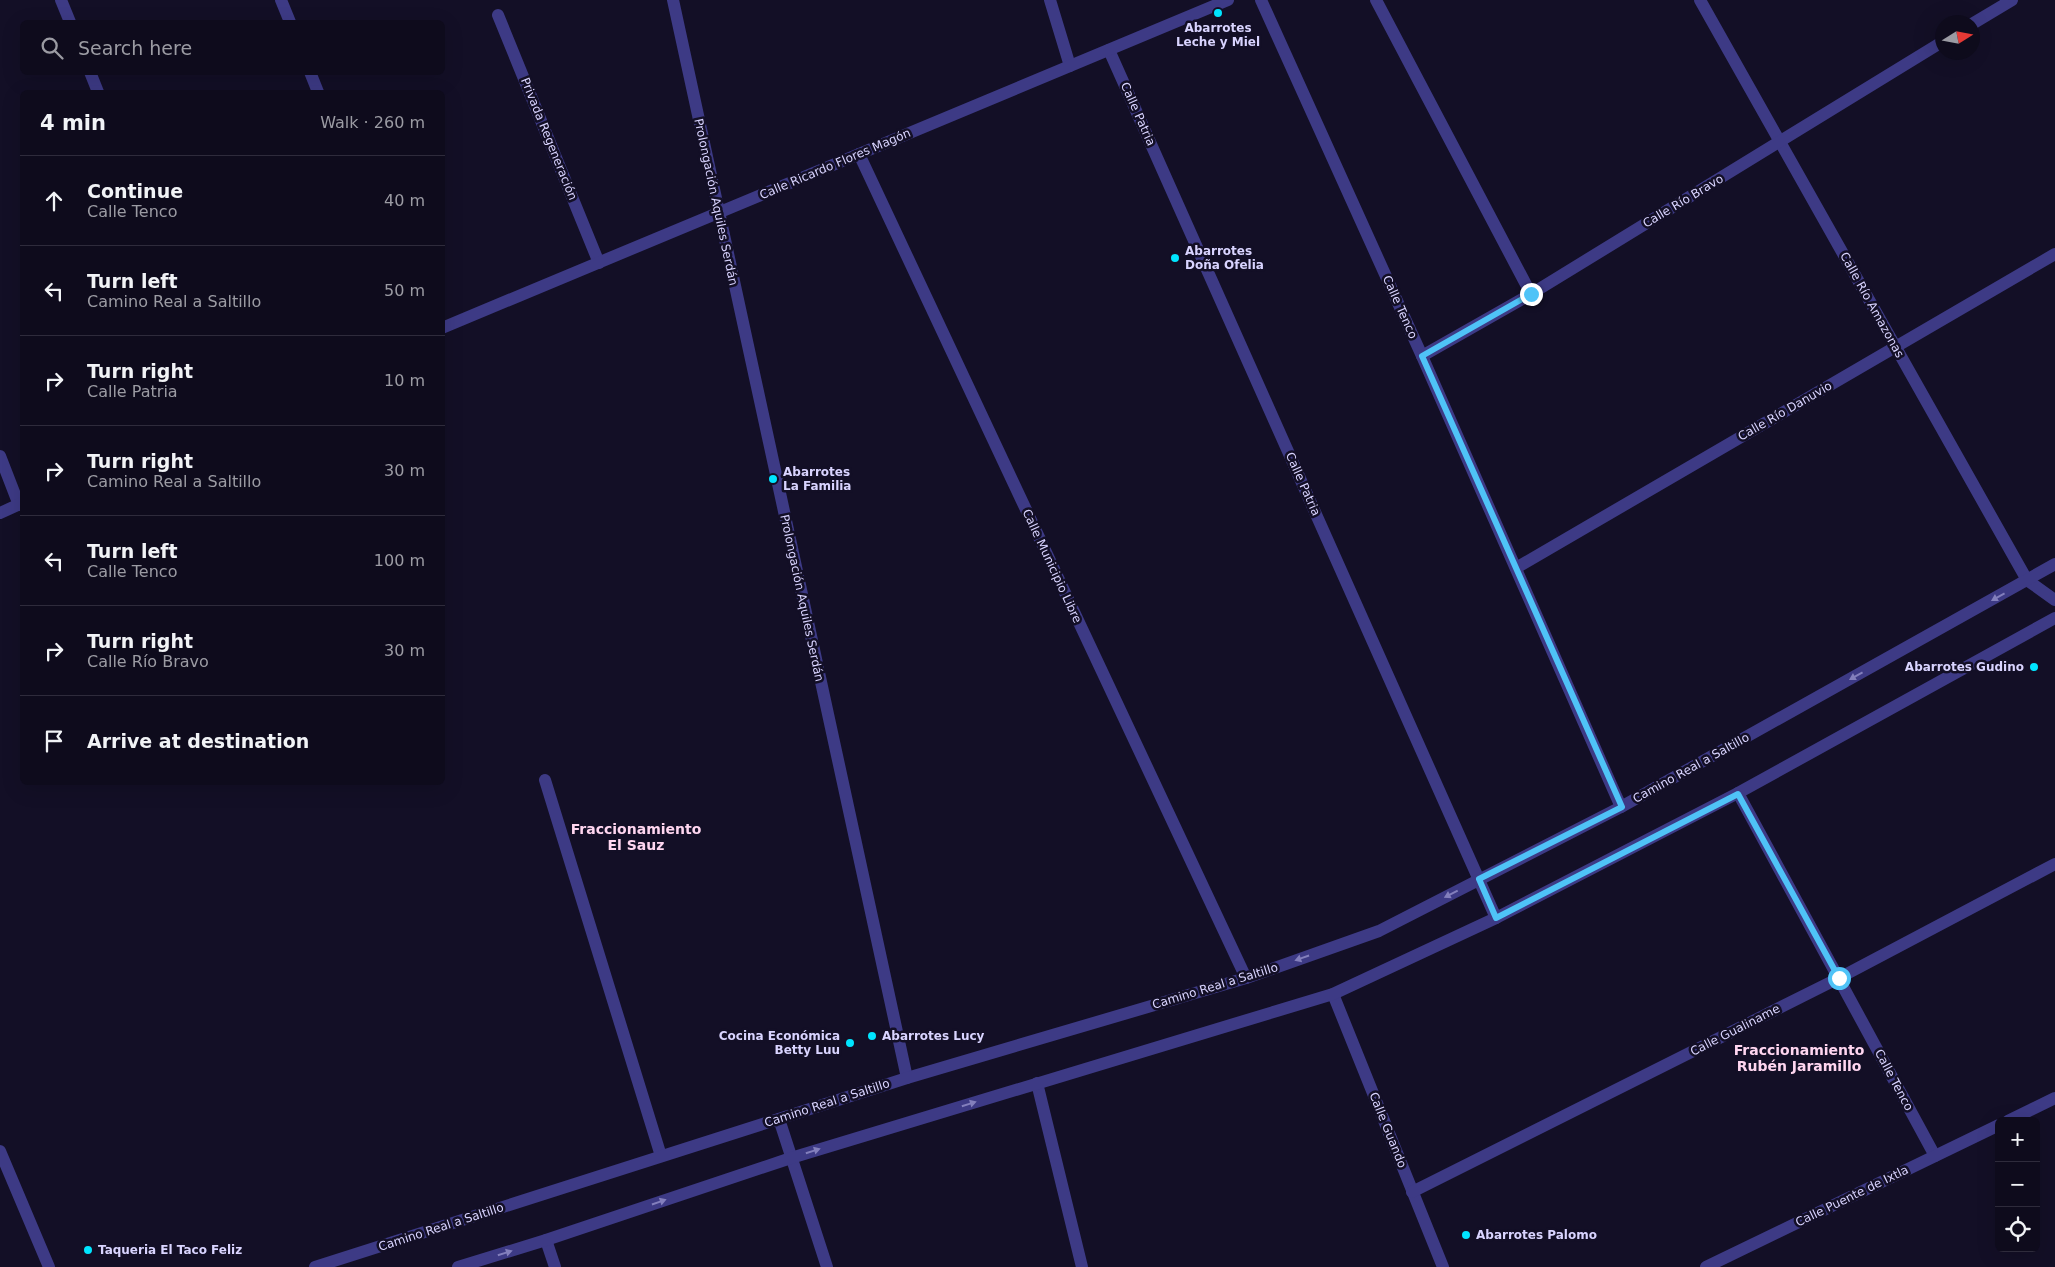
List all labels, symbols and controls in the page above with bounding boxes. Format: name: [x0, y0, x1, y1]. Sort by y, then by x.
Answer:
marker: Abarrotes Leche y Miel: [1212, 7, 1224, 19]
north arrow: [1935, 15, 1980, 60]
search box: [20, 20, 445, 75]
place label: Abarrotes Leche y Miel: [1176, 21, 1260, 49]
icon: search: [38, 34, 66, 62]
text: Search here: [78, 37, 192, 59]
street label: Privada Regeneración: [518, 76, 580, 202]
street label: Calle Patria: [1118, 80, 1158, 148]
text: 4 min: [40, 111, 106, 135]
text: Walk · 260 m: [320, 113, 425, 132]
street label: Prolongación Aquiles Serdán: [691, 117, 741, 287]
street label: Calle Ricardo Flores Magón: [757, 126, 913, 202]
street label: Calle Río Bravo: [1640, 171, 1726, 231]
text: Continue: [87, 180, 183, 202]
icon: ahead: [40, 187, 68, 215]
text: 40 m: [384, 191, 425, 210]
text: Calle Tenco: [87, 202, 177, 221]
place label: Abarrotes Doña Ofelia: [1185, 244, 1264, 272]
street label: Calle Río Amazonas: [1837, 250, 1907, 360]
marker: Abarrotes Doña Ofelia: [1169, 252, 1181, 264]
text: Turn left: [87, 270, 178, 292]
street label: Calle Tenco: [1380, 273, 1420, 341]
icon: left: [40, 277, 68, 305]
text: 50 m: [384, 281, 425, 300]
route end: [1520, 283, 1543, 306]
text: Camino Real a Saltillo: [87, 292, 261, 311]
text: Turn right: [87, 360, 193, 382]
icon: right: [40, 367, 68, 395]
text: 10 m: [384, 371, 425, 390]
street label: Calle Río Danuvio: [1736, 378, 1834, 444]
text: Calle Patria: [87, 382, 178, 401]
text: Turn right: [87, 450, 193, 472]
street label: Calle Patria: [1283, 450, 1323, 518]
icon: right: [40, 457, 68, 485]
text: 30 m: [384, 461, 425, 480]
place label: Abarrotes La Familia: [783, 465, 851, 493]
text: Camino Real a Saltillo: [87, 472, 261, 491]
marker: Abarrotes La Familia: [767, 473, 779, 485]
street label: Calle Municipio Libre: [1019, 507, 1085, 625]
street label: Prolongación Aquiles Serdán: [777, 513, 827, 683]
text: Turn left: [87, 540, 178, 562]
icon: left: [40, 547, 68, 575]
text: 100 m: [374, 551, 425, 570]
text: Calle Tenco: [87, 562, 177, 581]
one-way arrow: [1990, 593, 2005, 601]
text: Turn right: [87, 630, 193, 652]
icon: right: [40, 637, 68, 665]
text: 30 m: [384, 641, 425, 660]
text: Calle Río Bravo: [87, 652, 209, 671]
place label: Abarrotes Gudino: [1905, 660, 2024, 674]
marker: Abarrotes Gudino: [2028, 661, 2040, 673]
one-way arrow: [1848, 672, 1863, 680]
icon: arrive: [40, 727, 68, 755]
text: Arrive at destination: [87, 730, 309, 752]
street label: Camino Real a Saltillo: [1630, 730, 1752, 806]
district label: Fraccionamiento El Sauz: [571, 821, 702, 853]
one-way arrow: [1443, 890, 1458, 898]
one-way arrow: [1294, 954, 1309, 962]
street label: Camino Real a Saltillo: [1150, 960, 1280, 1012]
route start: [1828, 967, 1851, 990]
street label: Calle Gualiname: [1688, 1001, 1782, 1059]
place label: Cocina Económica Betty Luu: [719, 1029, 840, 1057]
place label: Abarrotes Lucy: [882, 1029, 985, 1043]
marker: Abarrotes Lucy: [866, 1030, 878, 1042]
marker: Cocina Económica Betty Luu: [844, 1037, 856, 1049]
district label: Fraccionamiento Rubén Jaramillo: [1734, 1042, 1865, 1074]
street label: Calle Tenco: [1872, 1047, 1916, 1113]
street label: Camino Real a Saltillo: [763, 1076, 891, 1130]
street label: Calle Guando: [1366, 1090, 1410, 1170]
one-way arrow: [962, 1100, 977, 1108]
map controls: [1995, 1117, 2040, 1252]
button: +: [1995, 1117, 2040, 1162]
one-way arrow: [806, 1147, 821, 1155]
button: −: [1995, 1162, 2040, 1207]
street label: Calle Puente de Ixtla: [1793, 1163, 1911, 1229]
one-way arrow: [652, 1198, 667, 1206]
street label: Camino Real a Saltillo: [377, 1200, 505, 1254]
button: locate: [1995, 1207, 2040, 1252]
place label: Abarrotes Palomo: [1476, 1228, 1597, 1242]
marker: Abarrotes Palomo: [1460, 1229, 1472, 1241]
place label: Taqueria El Taco Feliz: [98, 1243, 242, 1257]
marker: Taqueria El Taco Feliz: [82, 1244, 94, 1256]
one-way arrow: [497, 1248, 512, 1256]

